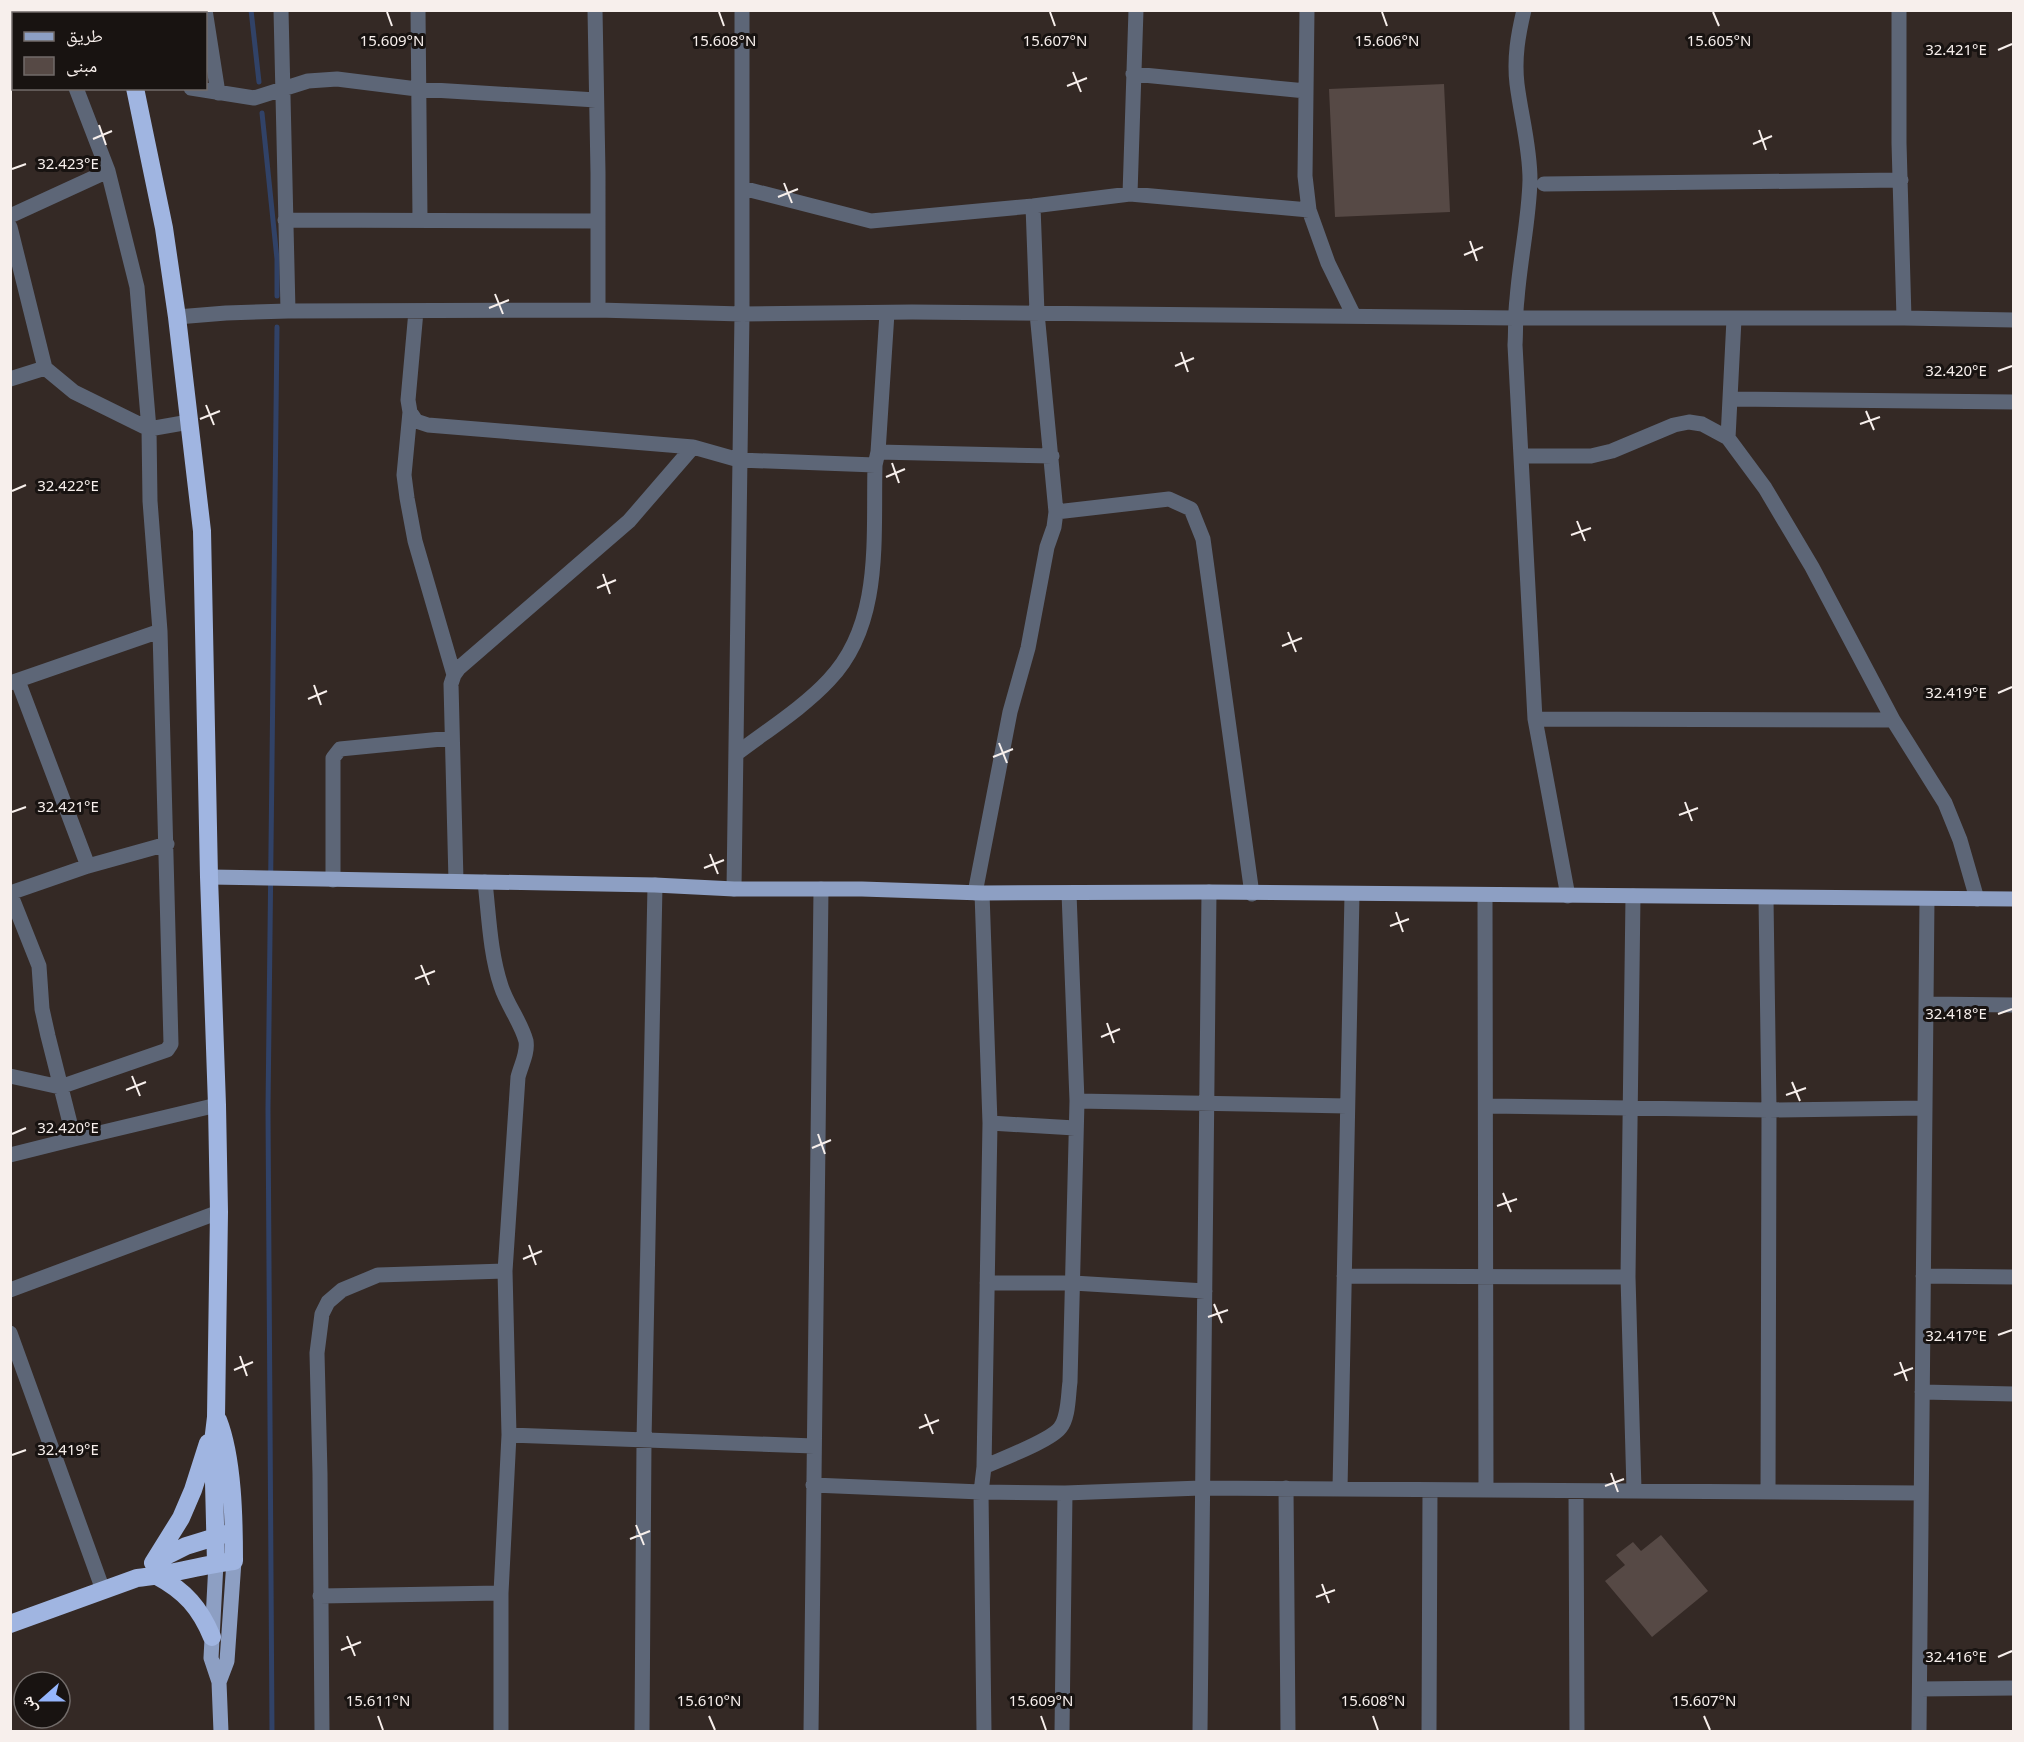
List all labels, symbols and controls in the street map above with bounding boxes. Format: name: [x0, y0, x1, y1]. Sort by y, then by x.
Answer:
legend: [12, 12, 207, 90]
text: طريق: [66, 23, 103, 47]
text: 15.609°N: [360, 30, 424, 50]
text: 15.608°N: [692, 30, 756, 50]
text: 15.607°N: [1023, 30, 1087, 50]
text: 15.606°N: [1355, 30, 1419, 50]
text: 15.605°N: [1687, 30, 1751, 50]
text: 32.421°E: [1925, 39, 1987, 59]
text: مبنى: [66, 53, 97, 77]
text: 32.423°E: [37, 153, 99, 173]
text: 32.420°E: [1925, 360, 1987, 380]
text: 32.422°E: [37, 475, 99, 495]
text: 32.419°E: [1925, 682, 1987, 702]
text: 32.421°E: [37, 796, 99, 816]
text: 32.418°E: [1925, 1003, 1987, 1023]
text: 32.420°E: [37, 1117, 99, 1137]
text: 32.417°E: [1925, 1325, 1987, 1345]
text: 32.419°E: [37, 1439, 99, 1459]
text: 32.416°E: [1925, 1646, 1987, 1666]
north arrow: [12, 1670, 72, 1730]
text: 15.611°N: [346, 1690, 410, 1710]
text: 15.610°N: [677, 1690, 741, 1710]
text: 15.609°N: [1009, 1690, 1073, 1710]
text: 15.608°N: [1341, 1690, 1405, 1710]
text: 15.607°N: [1672, 1690, 1736, 1710]
text: ش: [15, 1693, 41, 1717]

